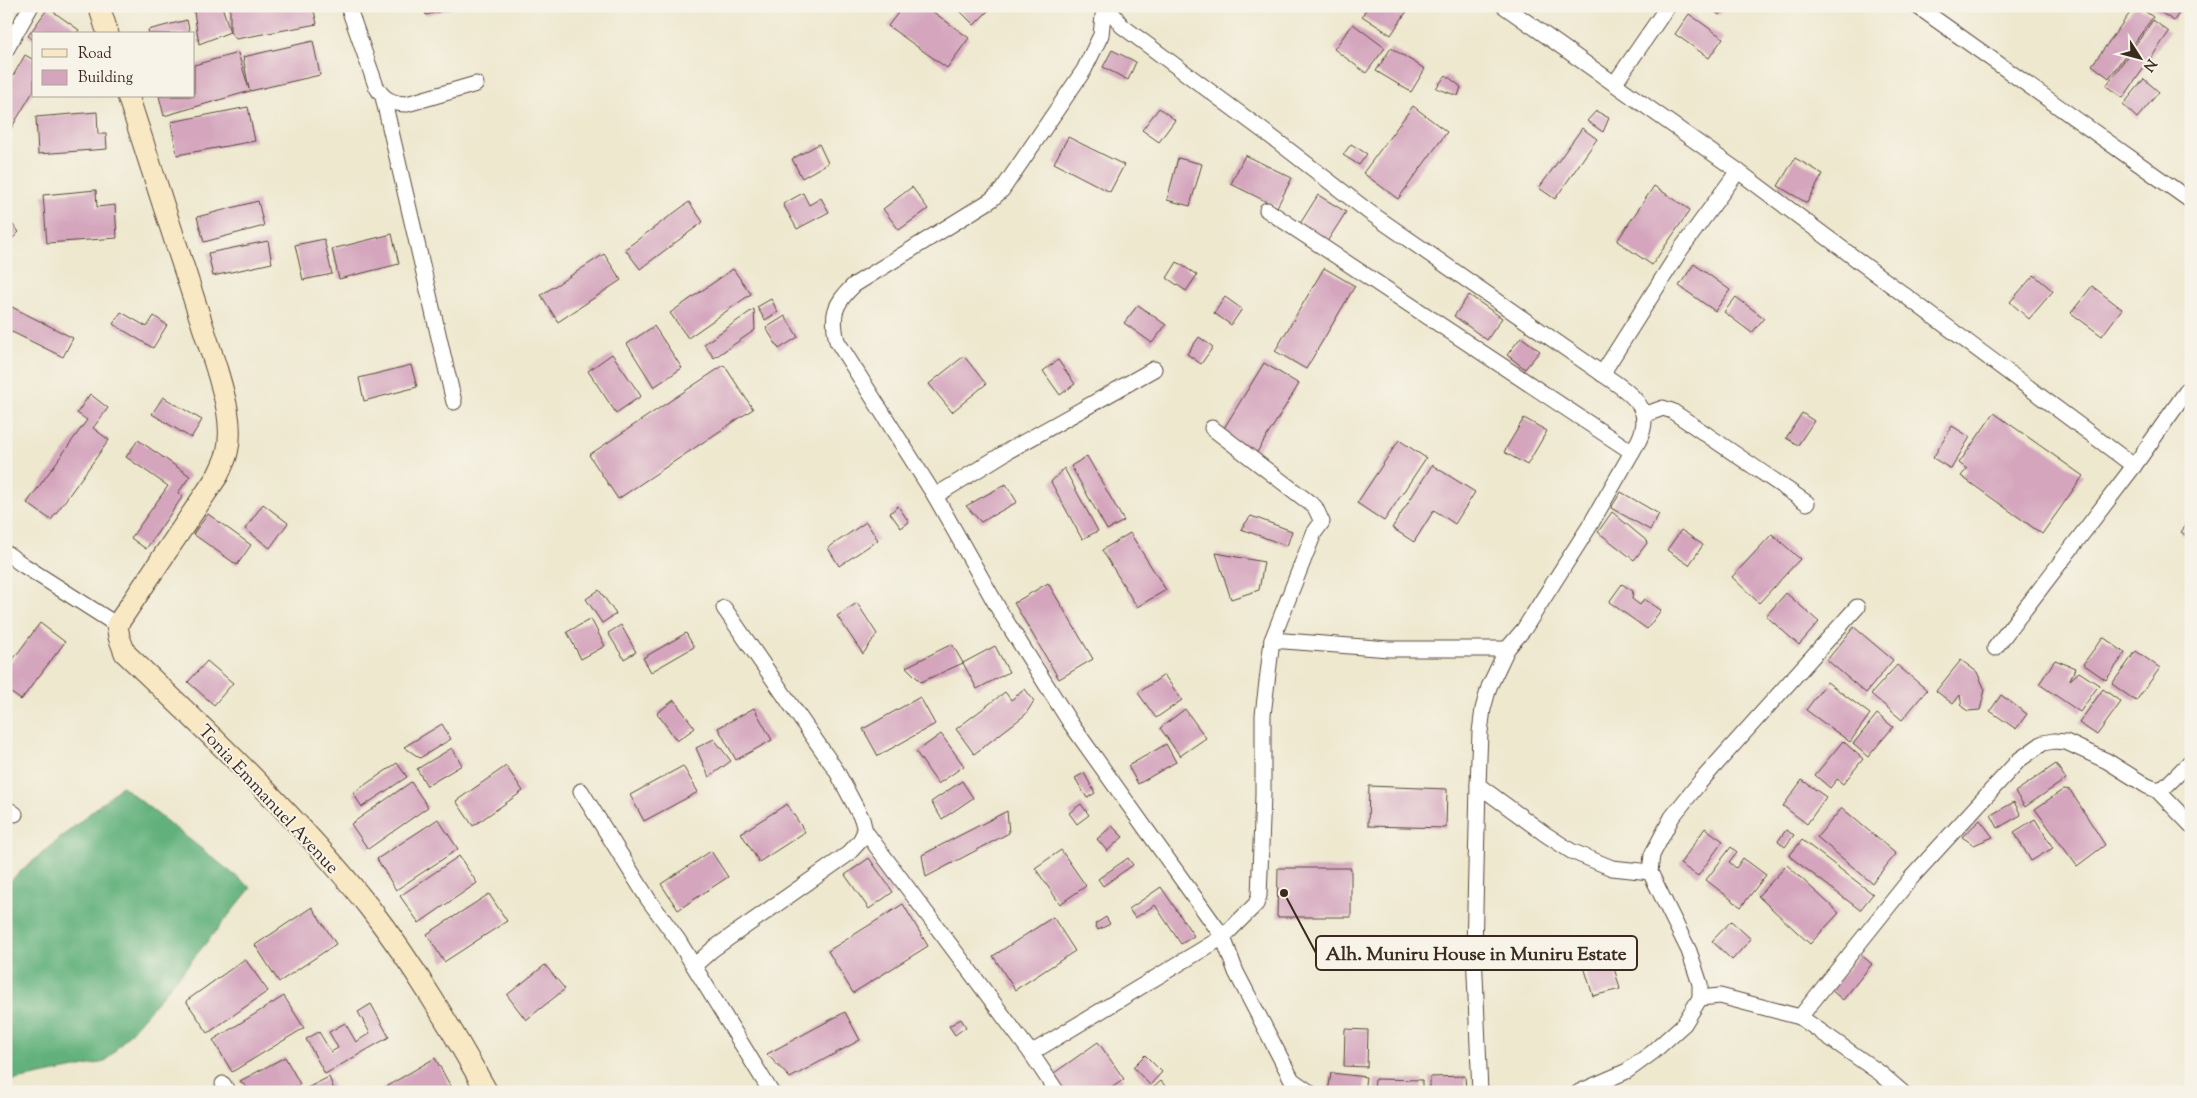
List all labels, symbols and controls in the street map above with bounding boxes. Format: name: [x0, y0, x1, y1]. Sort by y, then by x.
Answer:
legend: [32, 32, 195, 98]
north arrow: [2114, 32, 2164, 82]
text: Road: [78, 44, 112, 65]
text: N: [2138, 54, 2160, 75]
text: Building: [78, 68, 133, 89]
street label: Tonia Emmanuel Avenue: [191, 720, 344, 881]
callout: Alh. Muniru House in Muniru Estate: [1316, 936, 1637, 970]
text: Alh. Muniru House in Muniru Estate: [1325, 942, 1627, 969]

